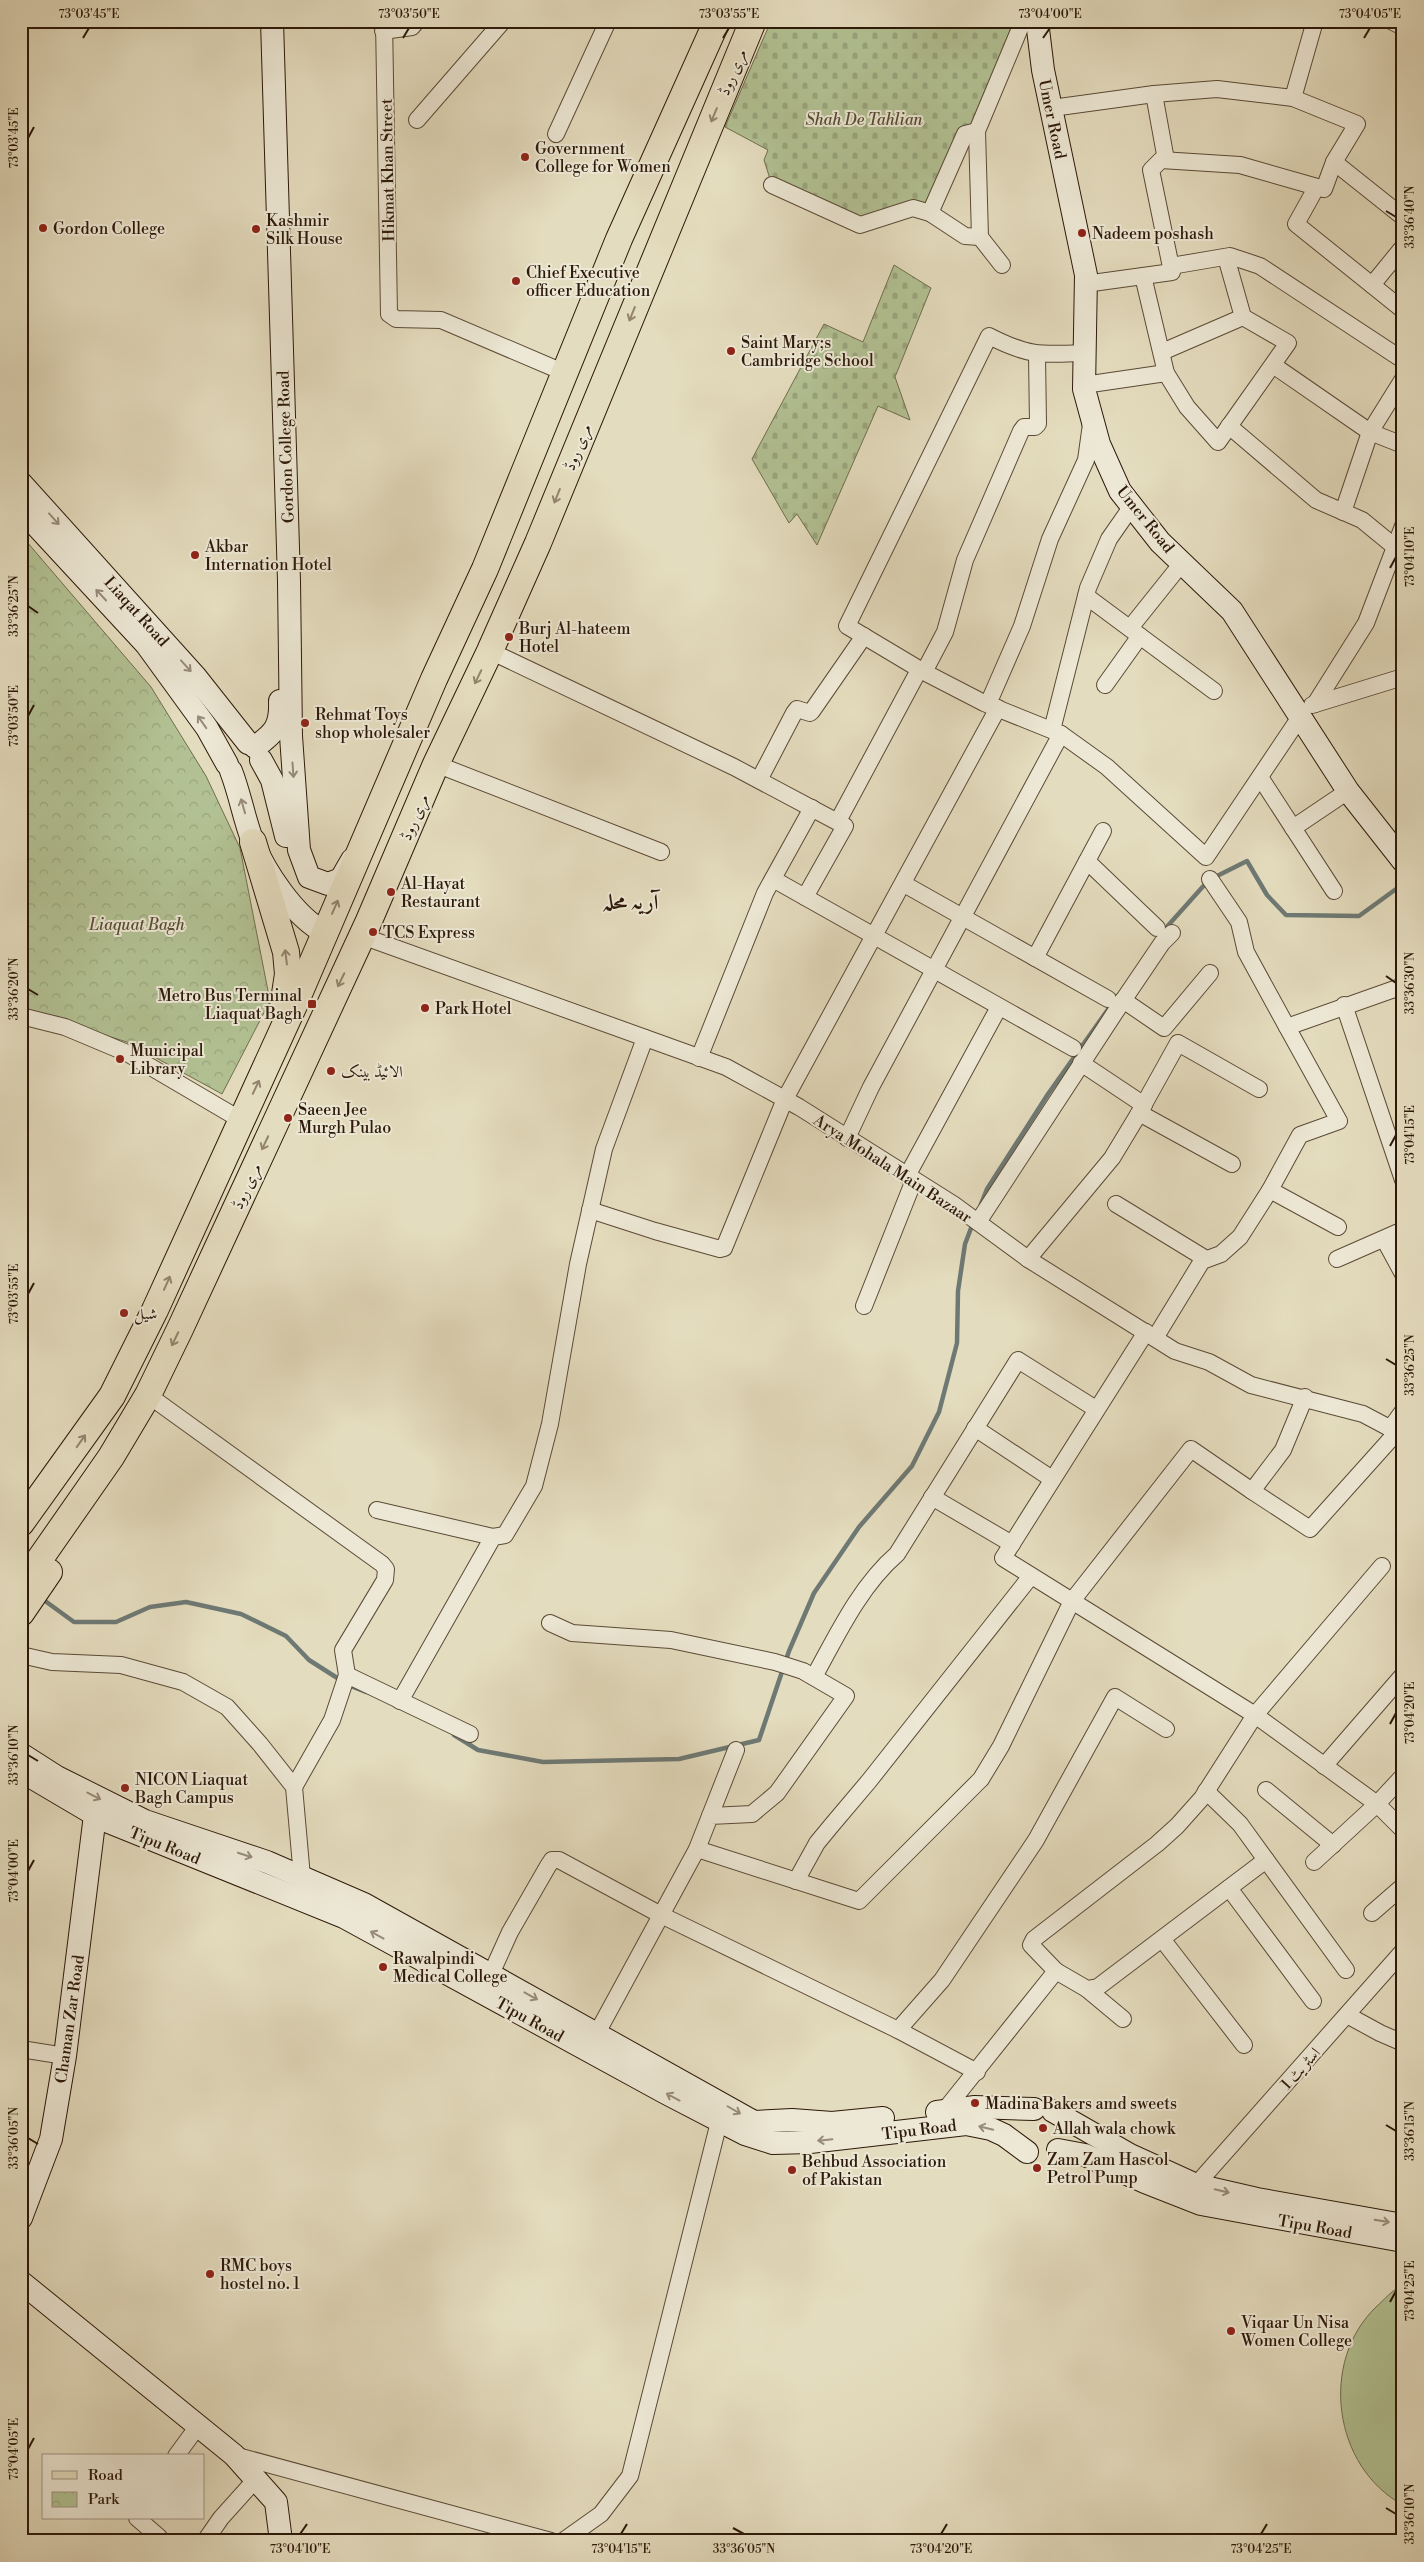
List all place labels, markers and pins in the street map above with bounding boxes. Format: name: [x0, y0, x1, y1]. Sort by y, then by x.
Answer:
place label: Government College for Women: [535, 139, 671, 177]
marker: Government College for Women: [519, 151, 531, 163]
place label: Kashmir Silk House: [266, 211, 343, 249]
place label: Gordon College: [53, 219, 165, 239]
marker: Gordon College: [37, 222, 49, 234]
marker: Kashmir Silk House: [250, 223, 262, 235]
place label: Nadeem poshash: [1092, 224, 1214, 244]
marker: Nadeem poshash: [1076, 227, 1088, 239]
place label: Chief Executive officer Education: [526, 263, 651, 301]
marker: Chief Executive officer Education: [510, 275, 522, 287]
place label: Saint Mary;s Cambridge School: [741, 333, 874, 371]
marker: Saint Mary;s Cambridge School: [725, 345, 737, 357]
place label: Akbar Internation Hotel: [204, 537, 332, 575]
marker: Akbar Internation Hotel: [189, 549, 201, 561]
place label: Burj Al-hateem Hotel: [518, 619, 631, 657]
marker: Burj Al-hateem Hotel: [503, 631, 515, 643]
place label: Rehmat Toys shop wholesaler: [315, 705, 430, 743]
marker: Rehmat Toys shop wholesaler: [299, 717, 311, 729]
place label: Al-Hayat Restaurant: [400, 874, 481, 912]
marker: Al-Hayat Restaurant: [385, 886, 397, 898]
place label: TCS Express: [383, 923, 475, 943]
marker: TCS Express: [367, 926, 379, 938]
place label: Metro Bus Terminal Liaquat Bagh: [158, 986, 302, 1024]
marker: Metro Bus Terminal Liaquat Bagh: [306, 998, 318, 1010]
place label: Park Hotel: [435, 999, 512, 1019]
marker: Park Hotel: [419, 1002, 431, 1014]
place label: Municipal Library: [130, 1041, 204, 1079]
marker: Municipal Library: [114, 1053, 126, 1065]
place label: الائیڈ بینک: [341, 1062, 403, 1082]
marker: الائیڈ بینک: [325, 1065, 337, 1077]
place label: Saeen Jee Murgh Pulao: [298, 1100, 391, 1138]
marker: Saeen Jee Murgh Pulao: [282, 1112, 294, 1124]
place label: شیل: [134, 1304, 157, 1325]
marker: شیل: [118, 1307, 130, 1319]
place label: NICON Liaquat Bagh Campus: [134, 1770, 248, 1808]
marker: NICON Liaquat Bagh Campus: [119, 1782, 131, 1794]
place label: Rawalpindi Medical College: [393, 1949, 508, 1987]
marker: Rawalpindi Medical College: [377, 1961, 389, 1973]
place label: Madina Bakers amd sweets: [985, 2094, 1177, 2114]
marker: Madina Bakers amd sweets: [969, 2097, 981, 2109]
place label: Allah wala chowk: [1052, 2119, 1177, 2139]
marker: Allah wala chowk: [1037, 2122, 1049, 2134]
place label: Zam Zam Hascol Petrol Pump: [1047, 2150, 1169, 2188]
place label: Behbud Association of Pakistan: [801, 2152, 947, 2190]
marker: Zam Zam Hascol Petrol Pump: [1031, 2162, 1043, 2174]
marker: Behbud Association of Pakistan: [786, 2164, 798, 2176]
place label: RMC boys hostel no. 1: [220, 2256, 300, 2294]
marker: RMC boys hostel no. 1: [204, 2268, 216, 2280]
place label: Viqaar Un Nisa Women College: [1240, 2313, 1352, 2351]
marker: Viqaar Un Nisa Women College: [1225, 2325, 1237, 2337]

